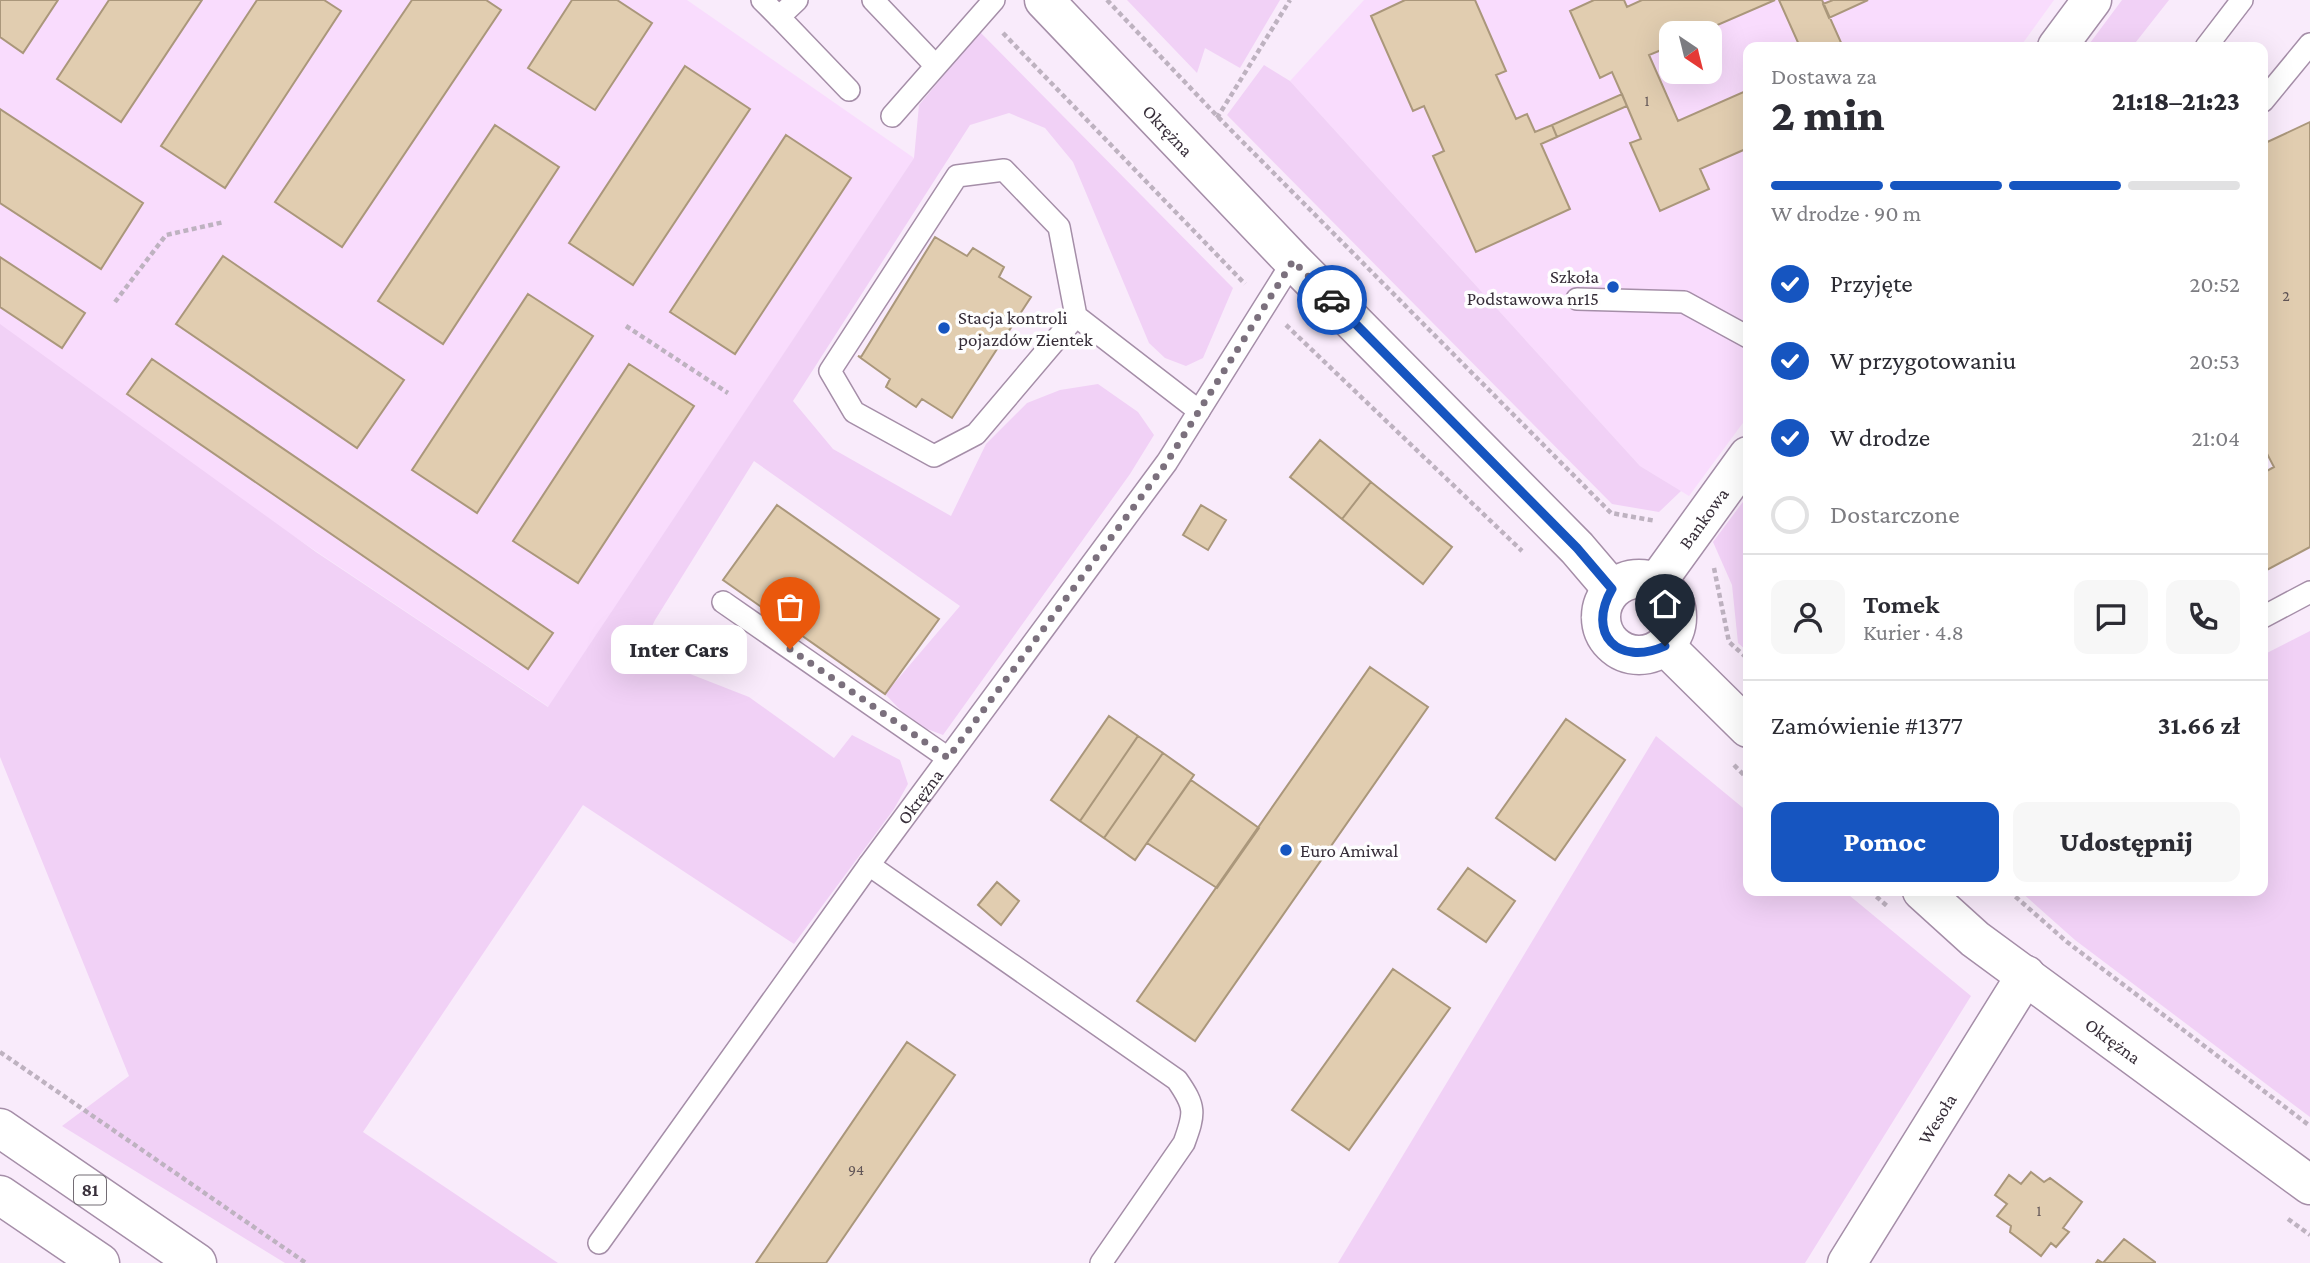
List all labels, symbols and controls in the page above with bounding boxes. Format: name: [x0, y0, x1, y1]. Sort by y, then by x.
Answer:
north arrow: [1659, 21, 1722, 84]
map controls: [1659, 21, 1722, 84]
text: Dostawa za: [1771, 63, 1877, 89]
text: 21:18–21:23: [2112, 87, 2240, 116]
text: 2 min: [1771, 89, 1885, 140]
house number: 1: [1644, 92, 1650, 109]
street label: Okrężna: [1139, 100, 1198, 161]
text: W drodze · 90 m: [1771, 200, 1921, 226]
courier: [1297, 265, 1367, 335]
icon: check: [1771, 265, 1809, 303]
place label: Szkoła Podstawowa nr15: [1467, 266, 1599, 309]
text: Przyjęte: [1830, 269, 1913, 298]
text: 20:52: [2190, 271, 2240, 297]
marker: Szkoła Podstawowa nr15: [1605, 279, 1621, 295]
icon: car: [1313, 281, 1351, 319]
house number: 2: [2282, 287, 2290, 304]
place label: Stacja kontroli pojazdów Zientek: [958, 307, 1094, 351]
marker: Stacja kontroli pojazdów Zientek: [936, 320, 952, 336]
icon: check: [1771, 342, 1809, 380]
text: W przygotowaniu: [1830, 346, 2016, 375]
text: 20:53: [2189, 348, 2240, 374]
icon: check: [1771, 419, 1809, 457]
text: W drodze: [1830, 423, 1930, 452]
text: 21:04: [2191, 425, 2240, 451]
street label: Bankowa: [1674, 483, 1732, 553]
text: Dostarczone: [1830, 500, 1960, 529]
pin: [1635, 574, 1695, 646]
pin: [760, 577, 820, 649]
button: person: [1771, 580, 1845, 654]
button: chat: [2074, 580, 2148, 654]
button: phone: [2166, 580, 2240, 654]
icon: home: [1646, 585, 1684, 623]
icon: bag: [771, 588, 809, 626]
text: Tomek: [1863, 590, 1939, 619]
text: Kurier · 4.8: [1863, 619, 1964, 645]
callout: Inter Cars: [612, 624, 748, 674]
text: Inter Cars: [629, 636, 729, 662]
text: Zamówienie #1377: [1771, 711, 1963, 740]
text: 31.66 zł: [2158, 711, 2240, 740]
street label: Okrężna: [892, 764, 947, 828]
button: Pomoc: [1771, 802, 1999, 882]
button: Udostępnij: [2013, 802, 2240, 882]
place label: Euro Amiwal: [1300, 840, 1398, 861]
marker: Euro Amiwal: [1278, 842, 1294, 858]
street label: Okrężna: [2081, 1013, 2145, 1068]
street label: Wesoła: [1913, 1089, 1960, 1148]
house number: 94: [848, 1161, 864, 1178]
road number: 81: [74, 1176, 106, 1204]
house number: 1: [2036, 1202, 2042, 1219]

